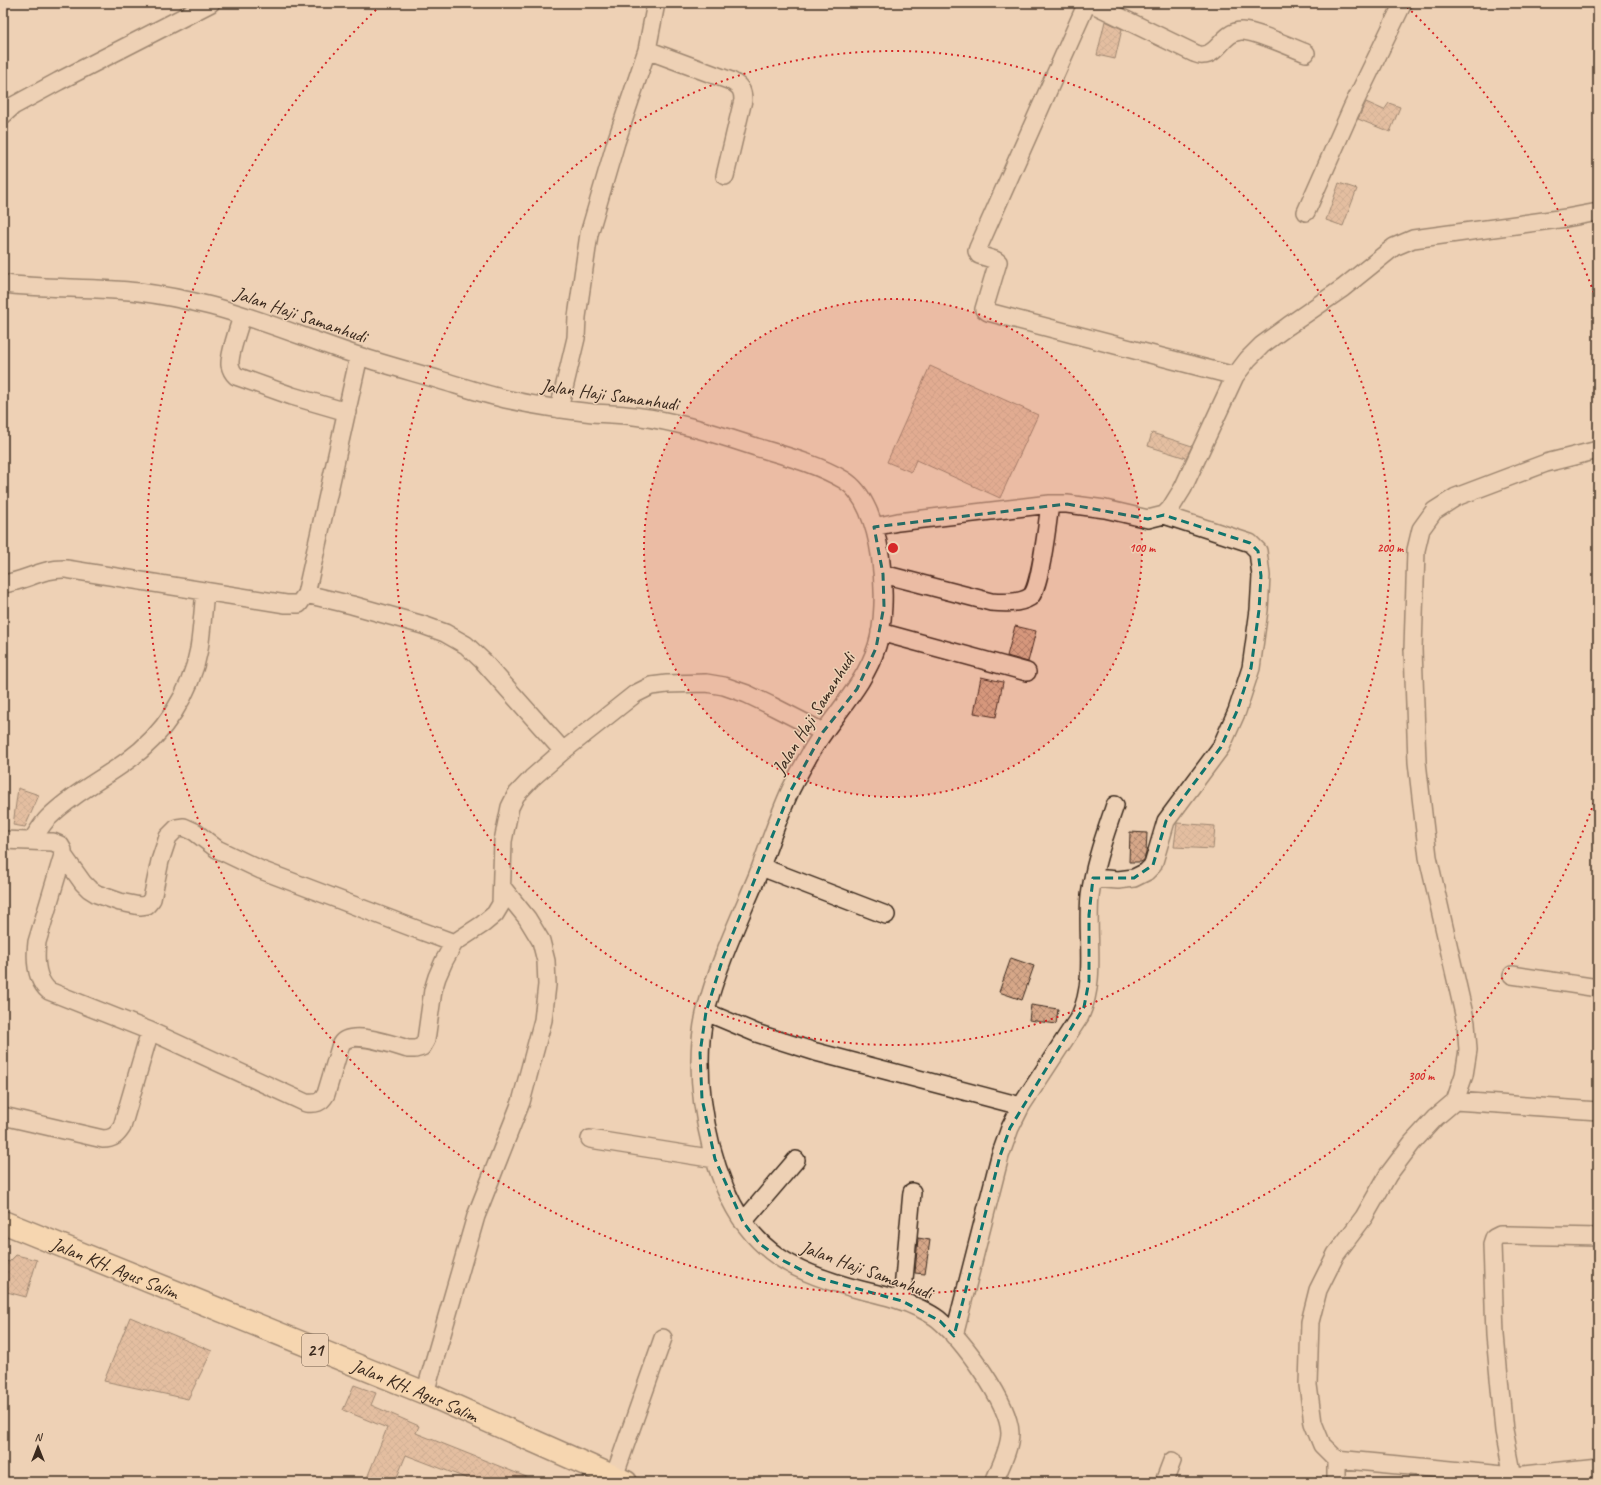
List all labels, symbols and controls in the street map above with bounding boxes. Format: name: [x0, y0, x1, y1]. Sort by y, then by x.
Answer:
street label: Jalan Haji Samanhudi: [230, 281, 372, 350]
street label: Jalan Haji Samanhudi: [539, 373, 683, 417]
text: 100 m: [1129, 540, 1156, 556]
text: 200 m: [1377, 540, 1404, 556]
centre of rings: [886, 541, 900, 555]
street label: Jalan Haji Samanhudi: [766, 646, 862, 779]
text: 300 m: [1408, 1068, 1435, 1084]
street label: Jalan KH. Agus Salim: [47, 1231, 184, 1306]
street label: Jalan Haji Samanhudi: [797, 1235, 938, 1306]
road number: 21: [302, 1334, 328, 1366]
street label: Jalan KH. Agus Salim: [347, 1353, 484, 1429]
north arrow: [18, 1427, 58, 1467]
text: N: [35, 1430, 44, 1444]

